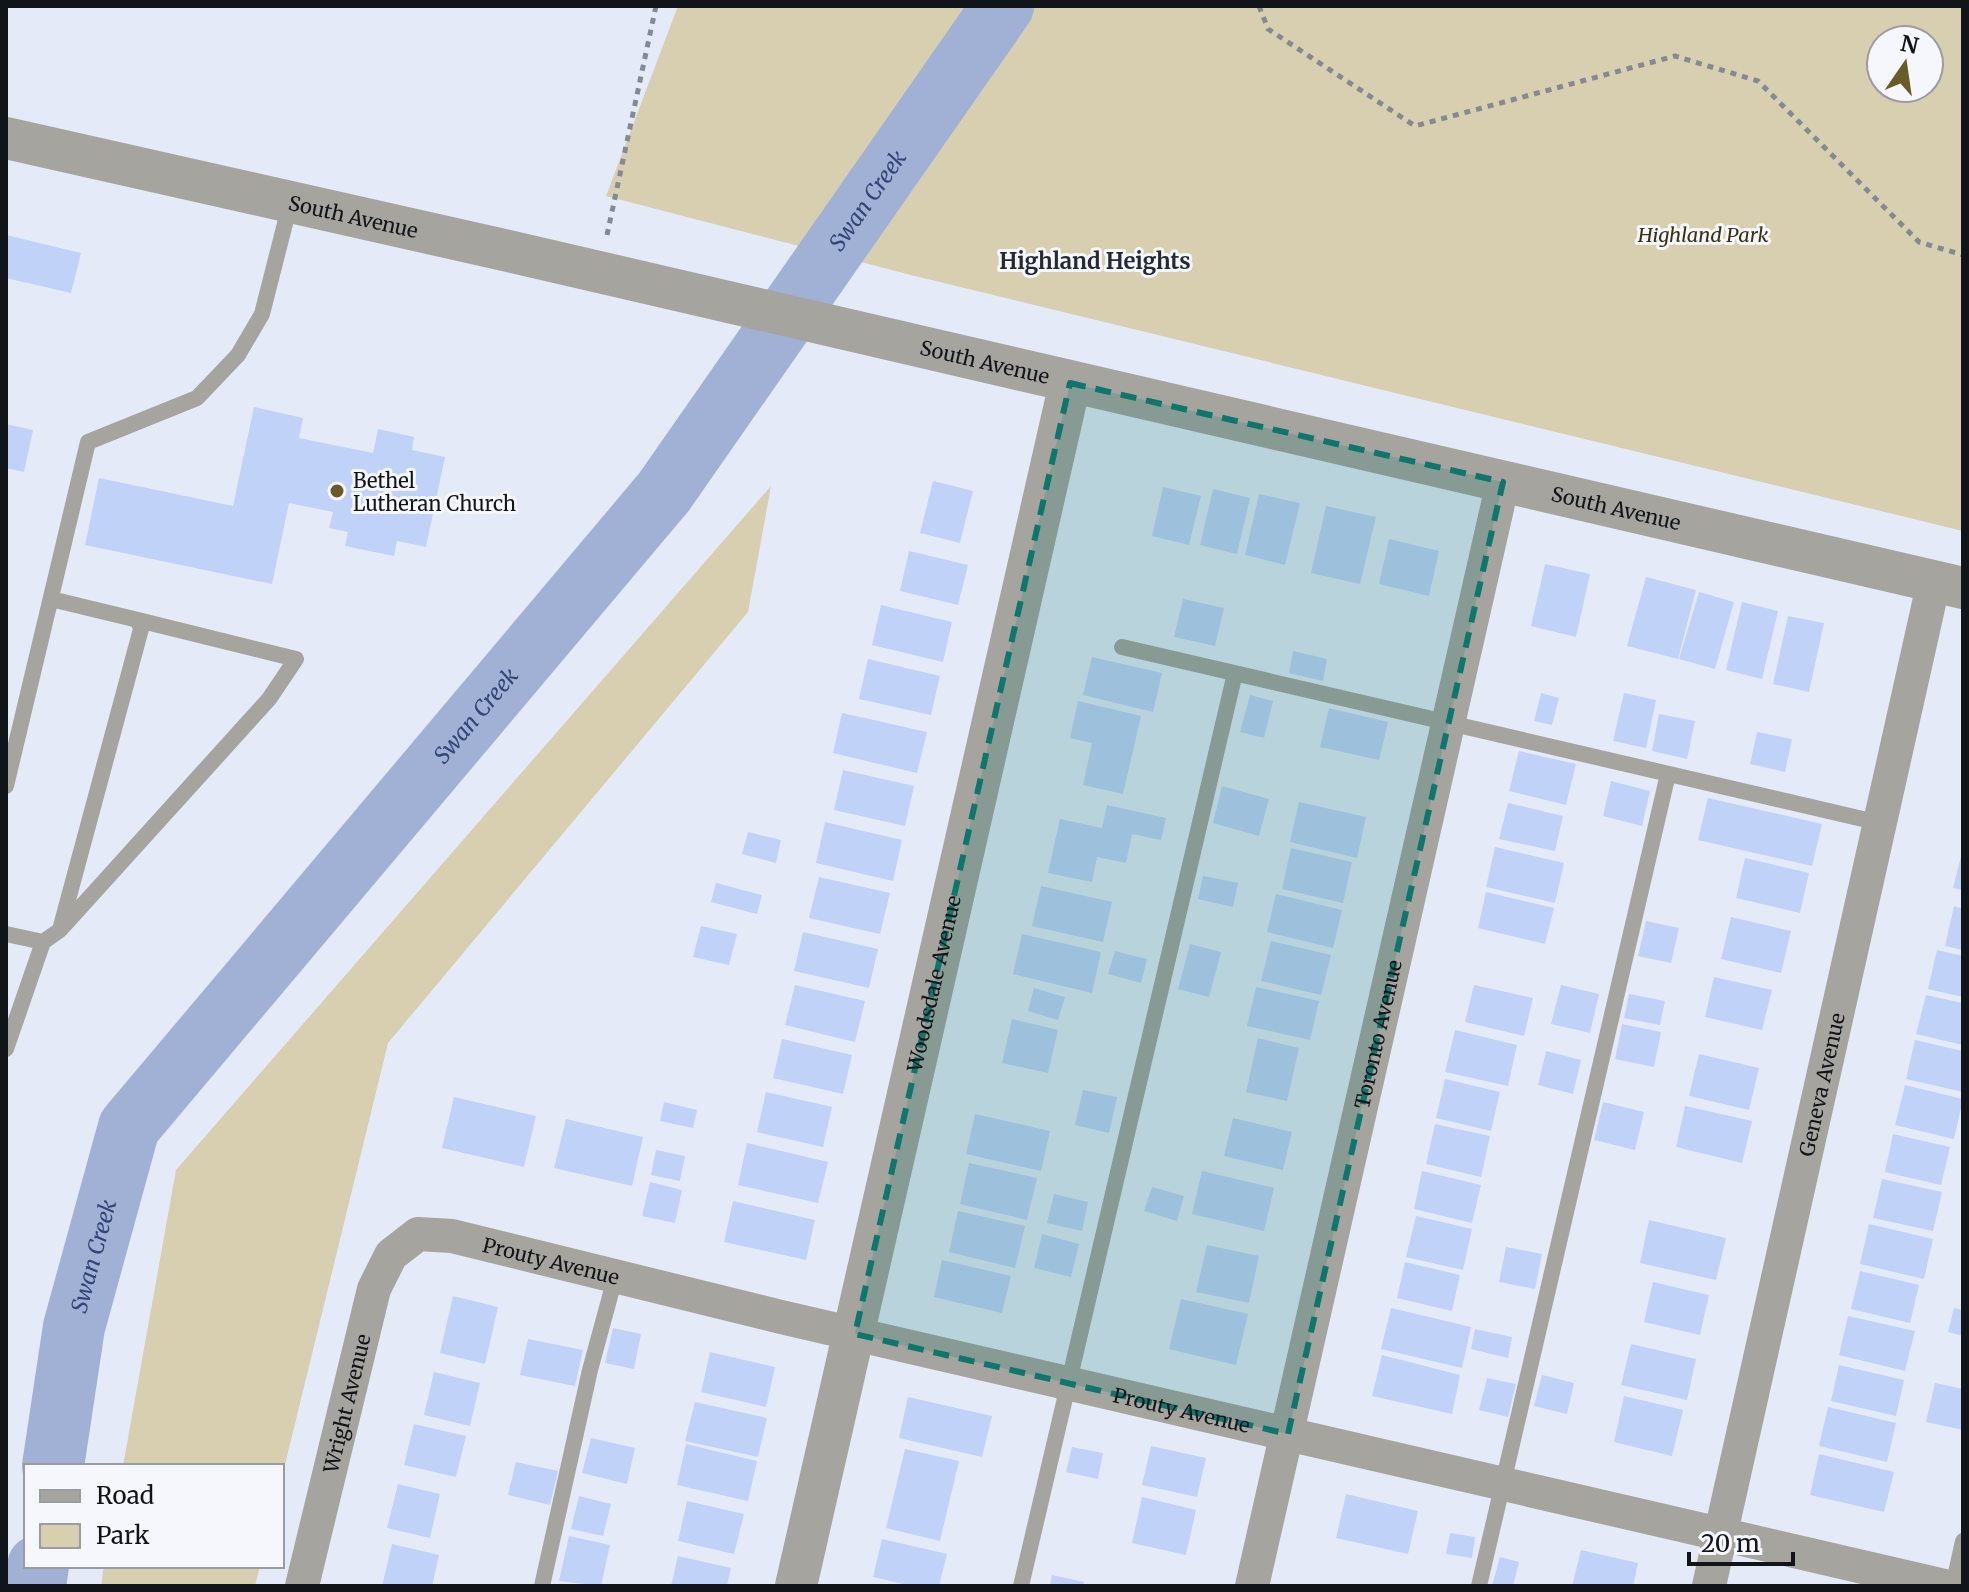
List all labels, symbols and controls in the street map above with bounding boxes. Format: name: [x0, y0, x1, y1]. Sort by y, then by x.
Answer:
north arrow: [1865, 24, 1945, 104]
text: N: [1898, 29, 1922, 60]
water label: Swan Creek: [823, 145, 912, 256]
street label: South Avenue: [286, 189, 420, 243]
park label: Highland Park: [1637, 222, 1768, 247]
district label: Highland Heights: [999, 247, 1191, 275]
street label: South Avenue: [918, 334, 1052, 388]
place label: Bethel Lutheran Church: [353, 468, 516, 516]
street label: South Avenue: [1549, 481, 1683, 535]
marker: Bethel Lutheran Church: [328, 482, 346, 500]
water label: Swan Creek: [428, 662, 524, 769]
street label: Woodsdale Avenue: [901, 893, 965, 1075]
street label: Toronto Avenue: [1348, 957, 1407, 1111]
street label: Geneva Avenue: [1793, 1010, 1849, 1159]
water label: Swan Creek: [65, 1197, 122, 1316]
street label: Prouty Avenue: [480, 1232, 622, 1289]
street label: Wright Avenue: [317, 1331, 375, 1476]
street label: Prouty Avenue: [1111, 1382, 1253, 1438]
legend: [24, 1464, 284, 1568]
text: Road: [96, 1480, 154, 1511]
scale bar: [1689, 1516, 1793, 1566]
text: Park: [96, 1520, 150, 1551]
text: 20 m: [1701, 1528, 1760, 1559]

